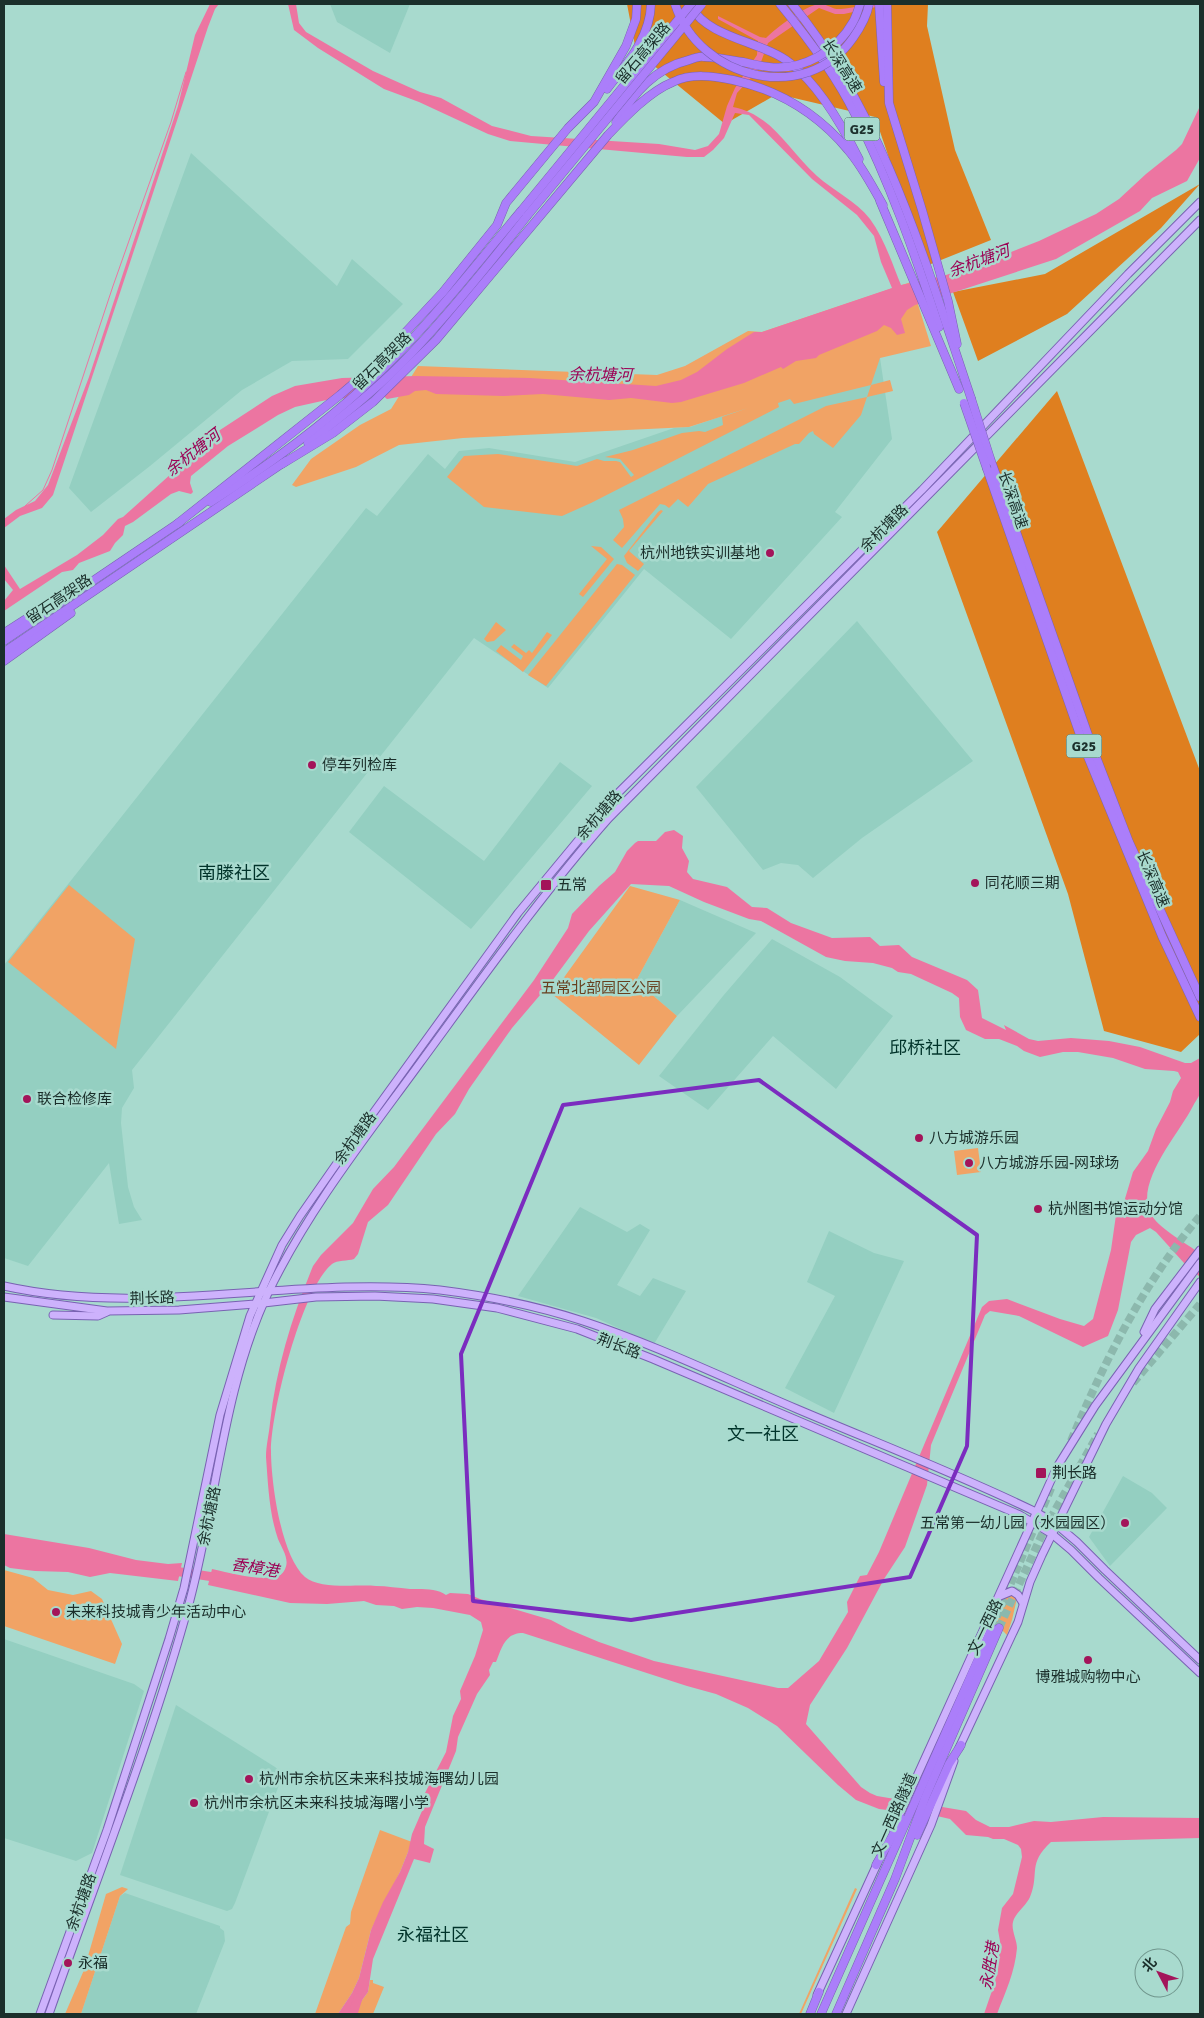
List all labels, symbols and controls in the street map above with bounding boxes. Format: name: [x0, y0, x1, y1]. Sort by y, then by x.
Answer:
street label: 留石高架路: [612, 18, 674, 88]
street label: 长深高速: [818, 36, 866, 96]
road number: G25: [844, 118, 880, 140]
water label: 余杭塘河: [946, 240, 1015, 281]
street label: 留石高架路: [349, 328, 415, 394]
water label: 余杭塘河: [568, 364, 635, 386]
water label: 余杭塘河: [162, 424, 227, 481]
street label: 长深高速: [995, 469, 1031, 531]
street label: 余杭塘路: [856, 500, 912, 556]
place label: 杭州地铁实训基地: [640, 544, 760, 562]
marker: 杭州地铁实训基地: [764, 547, 776, 559]
street label: 留石高架路: [23, 571, 95, 627]
road number: G25: [1066, 734, 1102, 758]
place label: 停车列检库: [322, 756, 397, 774]
marker: 停车列检库: [306, 759, 318, 771]
street label: 余杭塘路: [573, 786, 625, 844]
street label: 长深高速: [1133, 848, 1173, 910]
district label: 南滕社区: [198, 862, 270, 884]
place label: 同花顺三期: [985, 874, 1060, 892]
place label: 五常: [557, 876, 587, 894]
marker: 同花顺三期: [969, 877, 981, 889]
marker: 五常: [539, 878, 553, 892]
park label: 五常北部园区公园: [541, 979, 661, 997]
district label: 邱桥社区: [889, 1037, 961, 1059]
place label: 联合检修库: [37, 1090, 112, 1108]
marker: 联合检修库: [21, 1093, 33, 1105]
street label: 余杭塘路: [330, 1108, 380, 1168]
place label: 八方城游乐园: [929, 1129, 1019, 1147]
marker: 八方城游乐园: [913, 1132, 925, 1144]
place label: 八方城游乐园-网球场: [979, 1154, 1119, 1172]
marker: 八方城游乐园-网球场: [963, 1157, 975, 1169]
place label: 杭州图书馆运动分馆: [1048, 1200, 1183, 1218]
marker: 杭州图书馆运动分馆: [1032, 1203, 1044, 1215]
street label: 荆长路: [129, 1288, 175, 1308]
street label: 荆长路: [595, 1330, 643, 1362]
district label: 文一社区: [727, 1423, 799, 1445]
place label: 荆长路: [1052, 1464, 1097, 1482]
marker: 荆长路: [1034, 1466, 1048, 1480]
street label: 余杭塘路: [194, 1485, 224, 1547]
place label: 五常第一幼儿园（水园园区）: [920, 1514, 1115, 1532]
marker: 五常第一幼儿园（水园园区）: [1119, 1517, 1131, 1529]
water label: 香樟港: [230, 1554, 282, 1582]
street label: 文一西路: [964, 1596, 1006, 1658]
place label: 未来科技城青少年活动中心: [66, 1603, 246, 1621]
marker: 未来科技城青少年活动中心: [50, 1606, 62, 1618]
marker: 博雅城购物中心: [1082, 1654, 1094, 1666]
place label: 博雅城购物中心: [1035, 1668, 1141, 1686]
place label: 杭州市余杭区未来科技城海曙幼儿园: [259, 1770, 499, 1788]
street label: 文一西路隧道: [867, 1770, 921, 1860]
marker: 杭州市余杭区未来科技城海曙幼儿园: [243, 1773, 255, 1785]
place label: 杭州市余杭区未来科技城海曙小学: [204, 1794, 429, 1812]
marker: 杭州市余杭区未来科技城海曙小学: [188, 1797, 200, 1809]
street label: 余杭塘路: [62, 1871, 100, 1933]
district label: 永福社区: [397, 1924, 469, 1946]
water label: 永胜港: [976, 1939, 1004, 1991]
north arrow: [1134, 1948, 1184, 1998]
place label: 永福: [78, 1954, 108, 1972]
text: 北: [1139, 1954, 1161, 1976]
marker: 永福: [62, 1957, 74, 1969]

